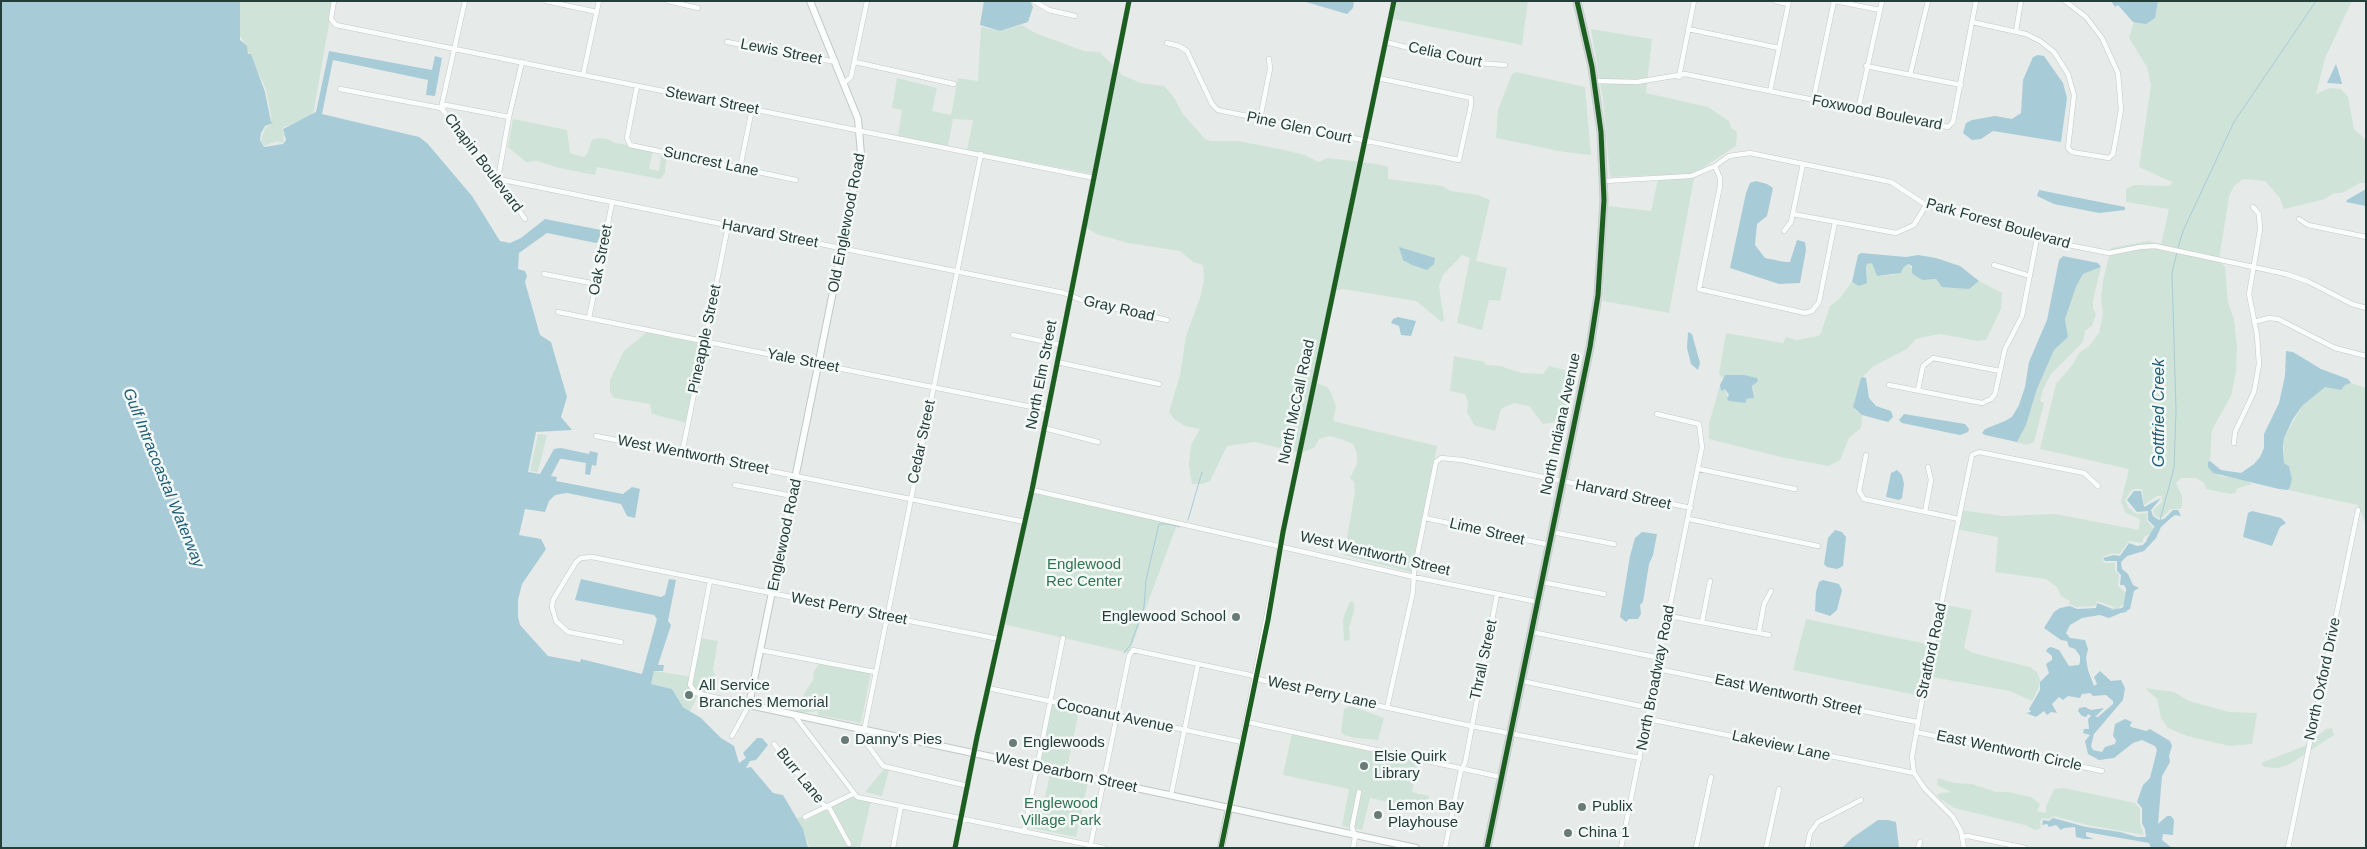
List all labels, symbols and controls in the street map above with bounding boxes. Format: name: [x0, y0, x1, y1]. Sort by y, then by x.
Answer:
street label: Lewis Street: [739, 35, 823, 69]
street label: Celia Court: [1406, 38, 1484, 72]
street label: Stewart Street: [664, 83, 760, 119]
street label: Foxwood Boulevard: [1810, 92, 1944, 134]
street label: Pine Glen Court: [1245, 108, 1353, 148]
street label: Chapin Boulevard: [440, 110, 526, 216]
street label: Suncrest Lane: [662, 143, 760, 181]
street label: Old Englewood Road: [825, 152, 869, 294]
street label: Park Forest Boulevard: [1924, 195, 2072, 253]
street label: Harvard Street: [720, 216, 820, 252]
street label: Oak Street: [585, 223, 617, 297]
street label: Pineapple Street: [685, 283, 725, 395]
street label: Gray Road: [1082, 292, 1156, 326]
street label: North Elm Street: [1023, 319, 1061, 431]
street label: North McCall Road: [1275, 338, 1319, 466]
street label: Yale Street: [765, 345, 841, 377]
street label: North Indiana Avenue: [1537, 351, 1585, 497]
water label: Gottfried Creek: [2150, 359, 2170, 467]
water label: Gulf Intracoastal Waterway: [118, 385, 208, 571]
street label: Cedar Street: [904, 399, 940, 485]
street label: West Wentworth Street: [616, 432, 770, 478]
street label: Harvard Street: [1573, 476, 1673, 514]
street label: Englewood Road: [764, 477, 806, 593]
street label: Lime Street: [1448, 515, 1526, 549]
street label: West Wentworth Street: [1298, 528, 1452, 580]
park label: Englewood Rec Center: [1046, 556, 1122, 591]
street label: West Perry Street: [789, 589, 909, 629]
street label: Stratford Road: [1913, 601, 1951, 701]
street label: North Broadway Road: [1633, 604, 1679, 752]
place label: Englewood School: [1102, 608, 1226, 626]
marker: Englewood School: [1230, 611, 1242, 623]
street label: North Oxford Drive: [2301, 616, 2345, 742]
street label: Thrall Street: [1467, 618, 1501, 702]
street label: East Wentworth Street: [1713, 671, 1863, 719]
street label: West Perry Lane: [1266, 673, 1378, 713]
place label: All Service Branches Memorial: [699, 677, 828, 712]
marker: All Service Branches Memorial: [683, 689, 695, 701]
street label: Cocoanut Avenue: [1055, 695, 1175, 737]
street label: Lakeview Lane: [1730, 727, 1832, 765]
street label: East Wentworth Circle: [1935, 727, 2083, 775]
place label: Danny's Pies: [855, 731, 942, 749]
marker: Danny's Pies: [839, 734, 851, 746]
place label: Englewoods: [1023, 734, 1105, 752]
marker: Englewoods: [1007, 737, 1019, 749]
street label: Burr Lane: [772, 745, 828, 807]
place label: Elsie Quirk Library: [1374, 748, 1447, 783]
street label: West Dearborn Street: [993, 749, 1139, 797]
marker: Elsie Quirk Library: [1358, 760, 1370, 772]
park label: Englewood Village Park: [1021, 795, 1101, 830]
place label: Lemon Bay Playhouse: [1388, 797, 1464, 832]
place label: Publix: [1592, 798, 1633, 816]
marker: Publix: [1576, 801, 1588, 813]
marker: Lemon Bay Playhouse: [1372, 809, 1384, 821]
place label: China 1: [1578, 824, 1630, 842]
marker: China 1: [1562, 827, 1574, 839]

